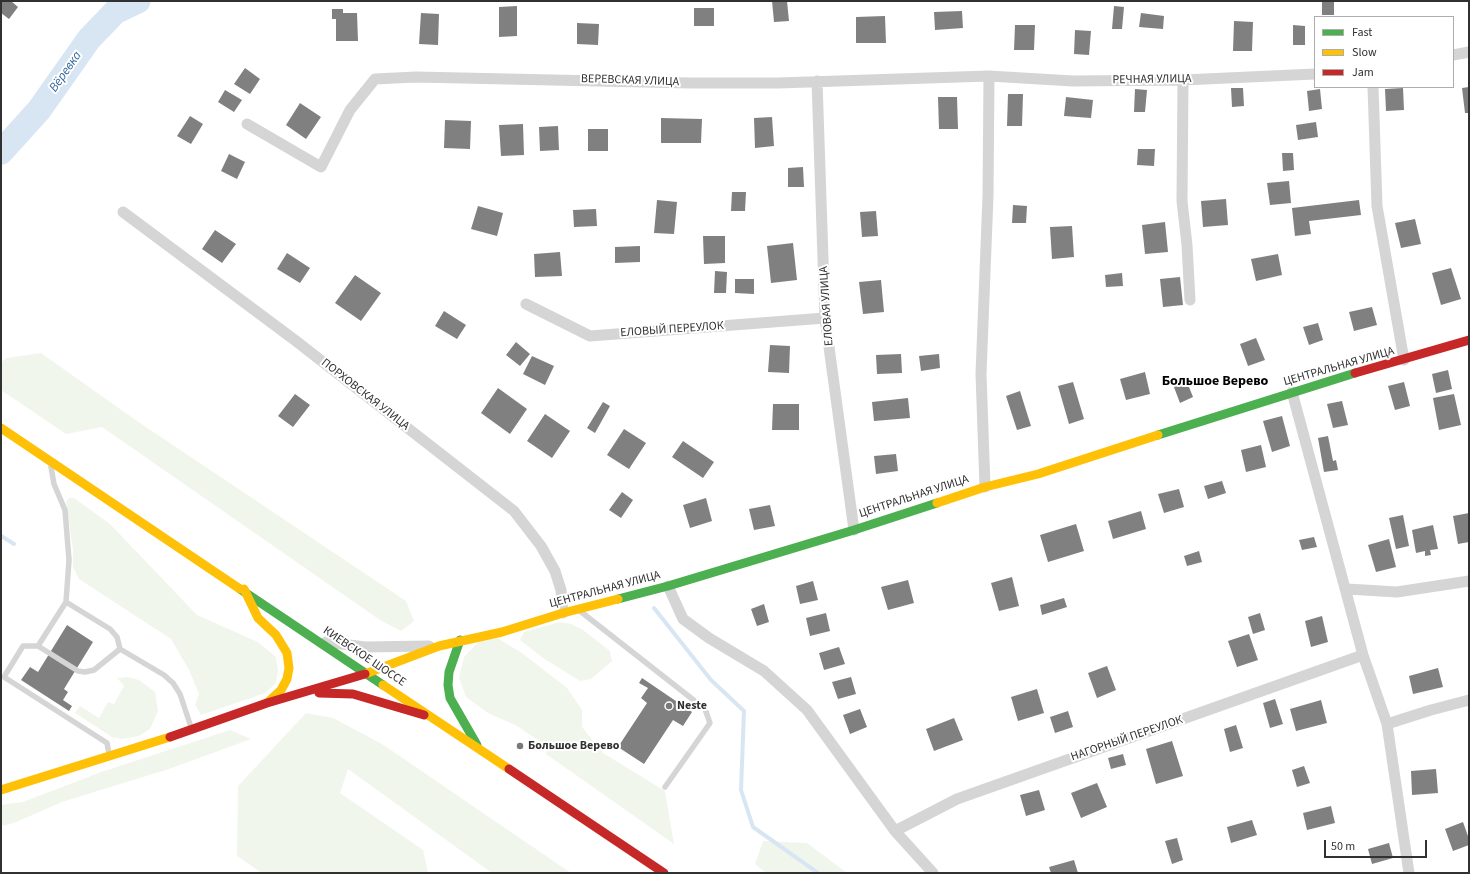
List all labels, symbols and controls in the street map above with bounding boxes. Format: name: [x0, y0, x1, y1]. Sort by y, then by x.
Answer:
legend: [1314, 16, 1454, 88]
text: Fast: [1352, 24, 1372, 41]
text: Slow: [1352, 44, 1377, 61]
water label: Вёревка: [46, 49, 86, 95]
text: Jam: [1352, 64, 1374, 81]
street label: ВЕРЕВСКАЯ УЛИЦА: [581, 72, 679, 90]
street label: РЕЧНАЯ УЛИЦА: [1112, 72, 1192, 88]
street label: ЕЛОВАЯ УЛИЦА: [817, 266, 837, 346]
street label: ЕЛОВЫЙ ПЕРЕУЛОК: [620, 319, 724, 341]
street label: ЦЕНТРАЛЬНАЯ УЛИЦА: [1282, 344, 1396, 390]
street label: ПОРХОВСКАЯ УЛИЦА: [318, 356, 412, 434]
district label: Большое Верево: [1162, 374, 1268, 390]
street label: ЦЕНТРАЛЬНАЯ УЛИЦА: [857, 472, 971, 522]
street label: ЦЕНТРАЛЬНАЯ УЛИЦА: [548, 568, 662, 612]
street label: КИЕВСКОЕ ШОССЕ: [320, 624, 408, 690]
place label: Neste: [677, 699, 707, 713]
marker: Neste: [664, 701, 674, 711]
street label: НАГОРНЫЙ ПЕРЕУЛОК: [1069, 713, 1185, 765]
place label: Большое Верево: [528, 739, 619, 753]
marker: Большое Верево: [515, 741, 525, 751]
scale bar: [1326, 832, 1429, 858]
text: 50 m: [1331, 838, 1355, 855]

